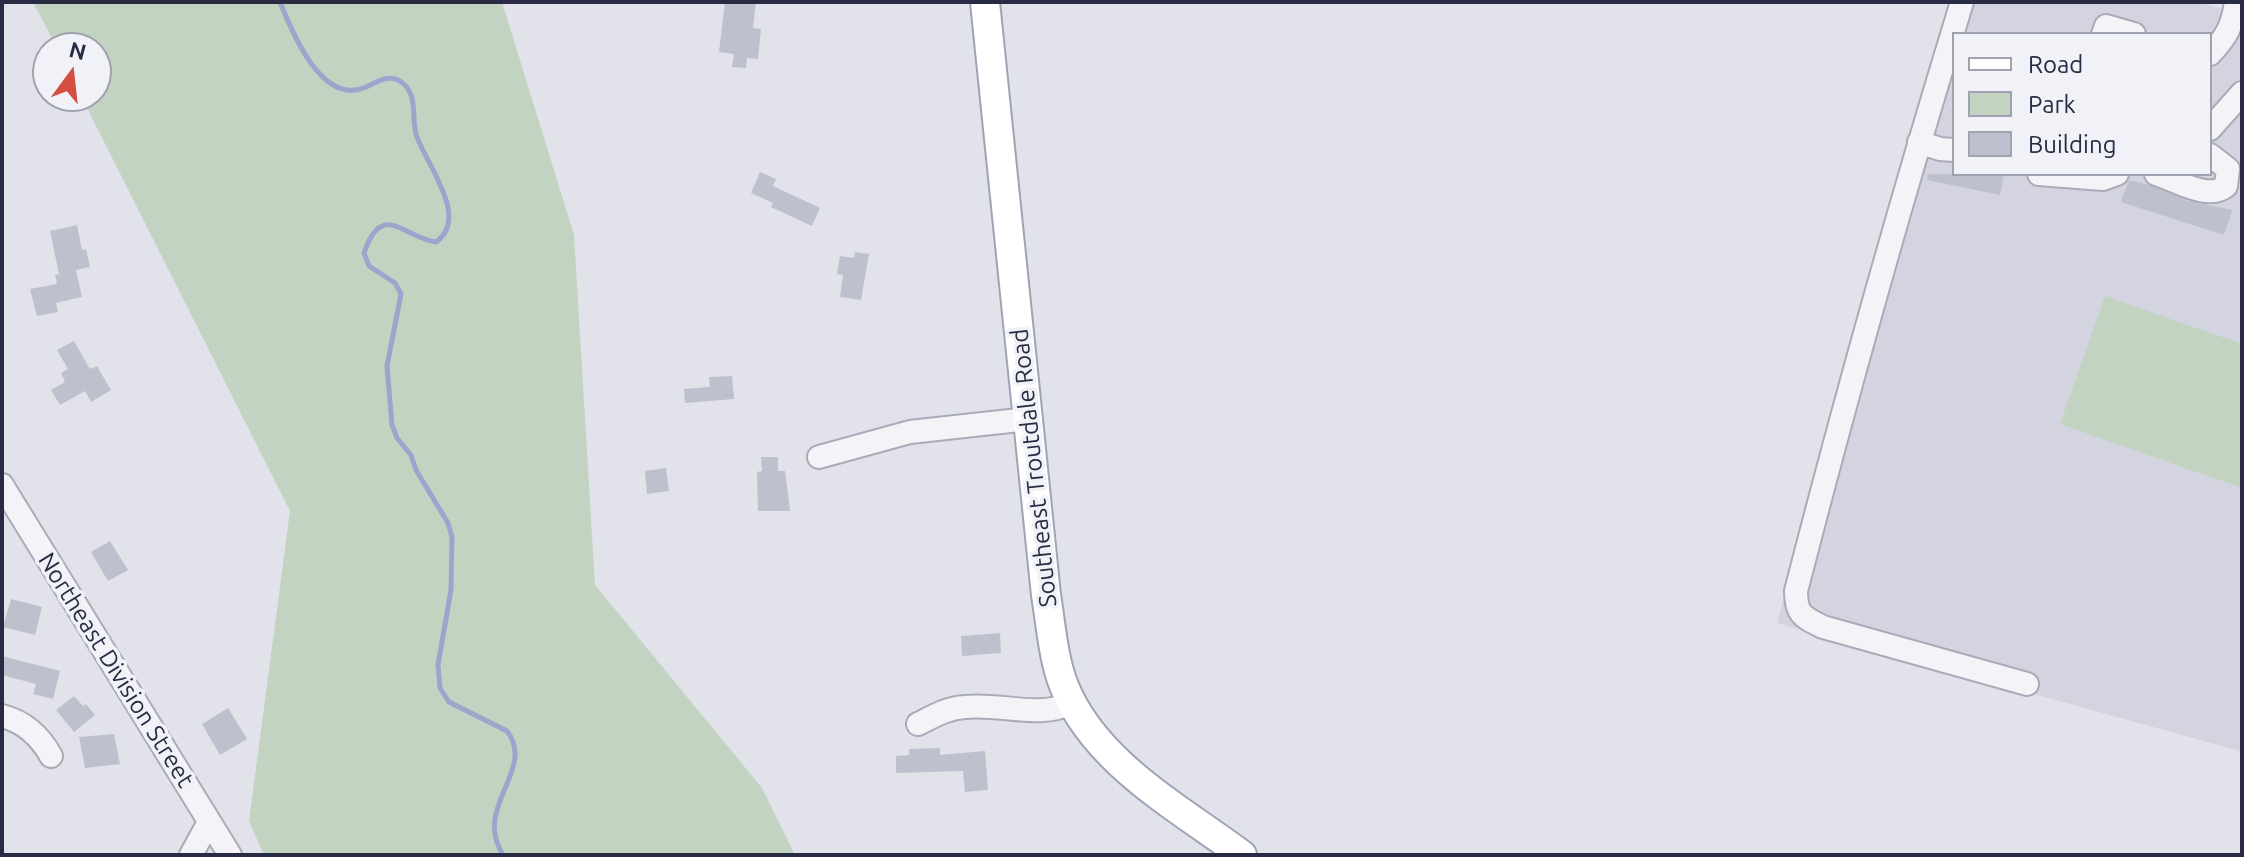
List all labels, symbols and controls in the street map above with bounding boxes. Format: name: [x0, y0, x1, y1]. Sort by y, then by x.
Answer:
north arrow: [32, 32, 112, 112]
legend: [1952, 32, 2212, 176]
text: N: [67, 36, 89, 64]
text: Road: [2028, 51, 2083, 78]
text: Park: [2028, 91, 2076, 118]
text: Building: [2028, 131, 2116, 158]
street label: Southeast Troutdale Road: [1005, 327, 1063, 609]
street label: Northeast Division Street: [32, 547, 200, 793]

